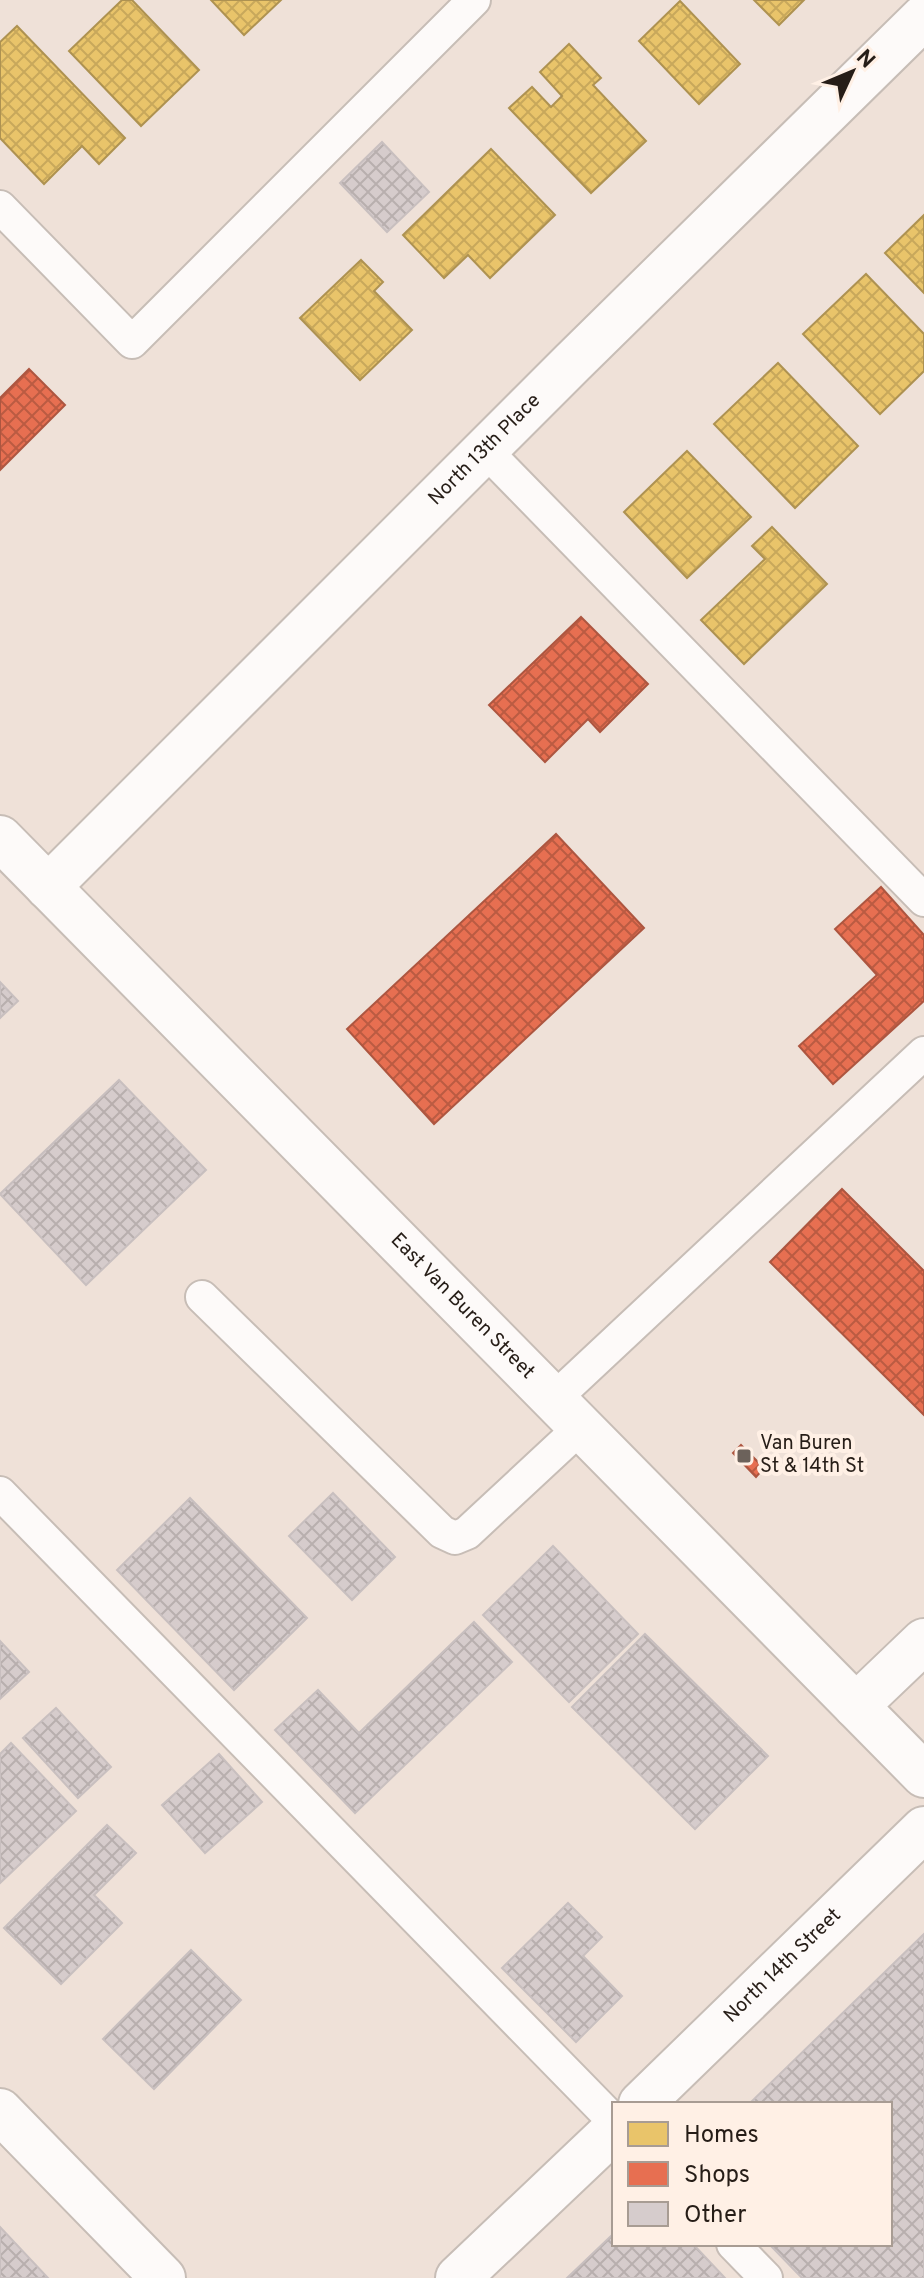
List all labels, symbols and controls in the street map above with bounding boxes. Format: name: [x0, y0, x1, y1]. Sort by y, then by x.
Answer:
north arrow: [812, 32, 892, 112]
text: N: [849, 45, 880, 75]
street label: North 13th Place: [423, 388, 547, 512]
street label: East Van Buren Street: [384, 1228, 540, 1385]
place label: Van Buren St & 14th St: [760, 1431, 864, 1480]
marker: Van Buren St & 14th St: [735, 1447, 753, 1465]
street label: North 14th Street: [719, 1903, 847, 2029]
legend: [612, 2102, 892, 2246]
text: Homes: [684, 2121, 759, 2151]
text: Shops: [684, 2161, 750, 2191]
text: Other: [684, 2201, 746, 2231]

